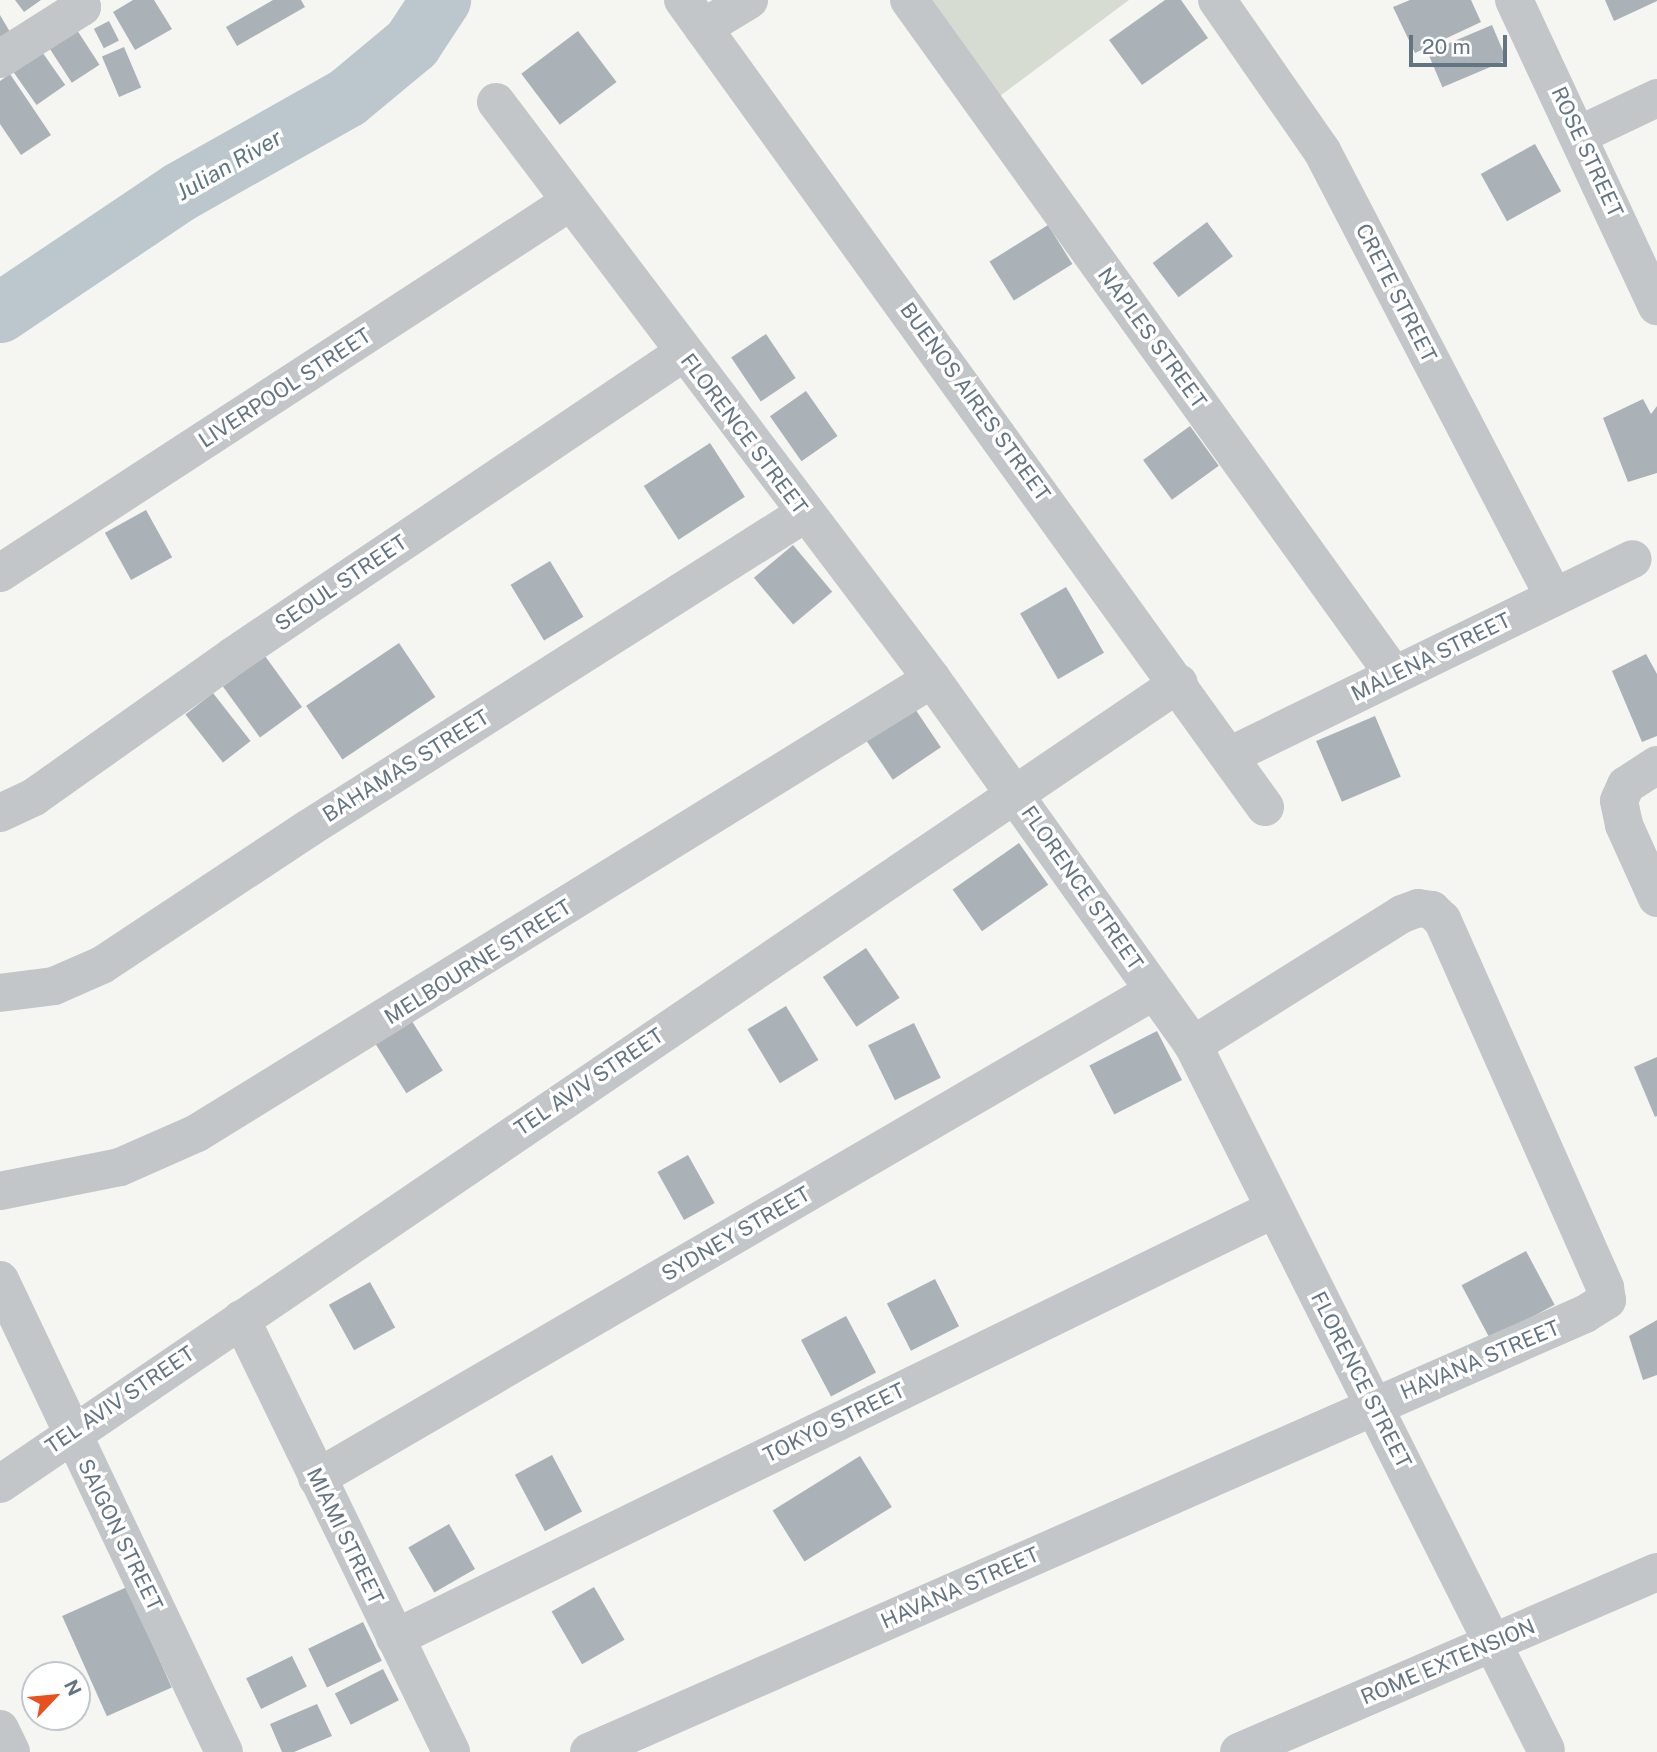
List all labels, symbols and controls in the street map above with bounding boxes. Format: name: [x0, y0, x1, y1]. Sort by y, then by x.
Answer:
scale bar: [1412, 21, 1510, 65]
text: 20 m: [1422, 34, 1471, 59]
street label: ROSE STREET: [1546, 83, 1628, 221]
water label: Julian River: [171, 124, 287, 206]
street label: CRETE STREET: [1350, 220, 1442, 366]
street label: NAPLES STREET: [1092, 263, 1212, 413]
street label: BUENOS AIRES STREET: [895, 298, 1055, 506]
street label: LIVERPOOL STREET: [194, 323, 376, 453]
street label: FLORENCE STREET: [675, 349, 813, 519]
street label: SEOUL STREET: [270, 530, 412, 636]
street label: MALENA STREET: [1347, 608, 1515, 706]
street label: BAHAMAS STREET: [318, 705, 494, 827]
street label: FLORENCE STREET: [1016, 801, 1148, 975]
street label: MELBOURNE STREET: [380, 894, 576, 1030]
street label: TEL AVIV STREET: [510, 1023, 668, 1141]
street label: SYDNEY STREET: [657, 1181, 815, 1287]
street label: FLORENCE STREET: [1306, 1287, 1416, 1473]
street label: HAVANA STREET: [1397, 1315, 1563, 1405]
street label: TEL AVIV STREET: [41, 1341, 199, 1459]
street label: TOKYO STREET: [759, 1378, 909, 1468]
street label: SAIGON STREET: [72, 1455, 168, 1615]
street label: MIAMI STREET: [301, 1464, 389, 1608]
street label: HAVANA STREET: [877, 1542, 1043, 1634]
street label: ROME EXTENSION: [1357, 1614, 1539, 1710]
north arrow: [21, 1661, 91, 1731]
text: N: [60, 1676, 86, 1699]

